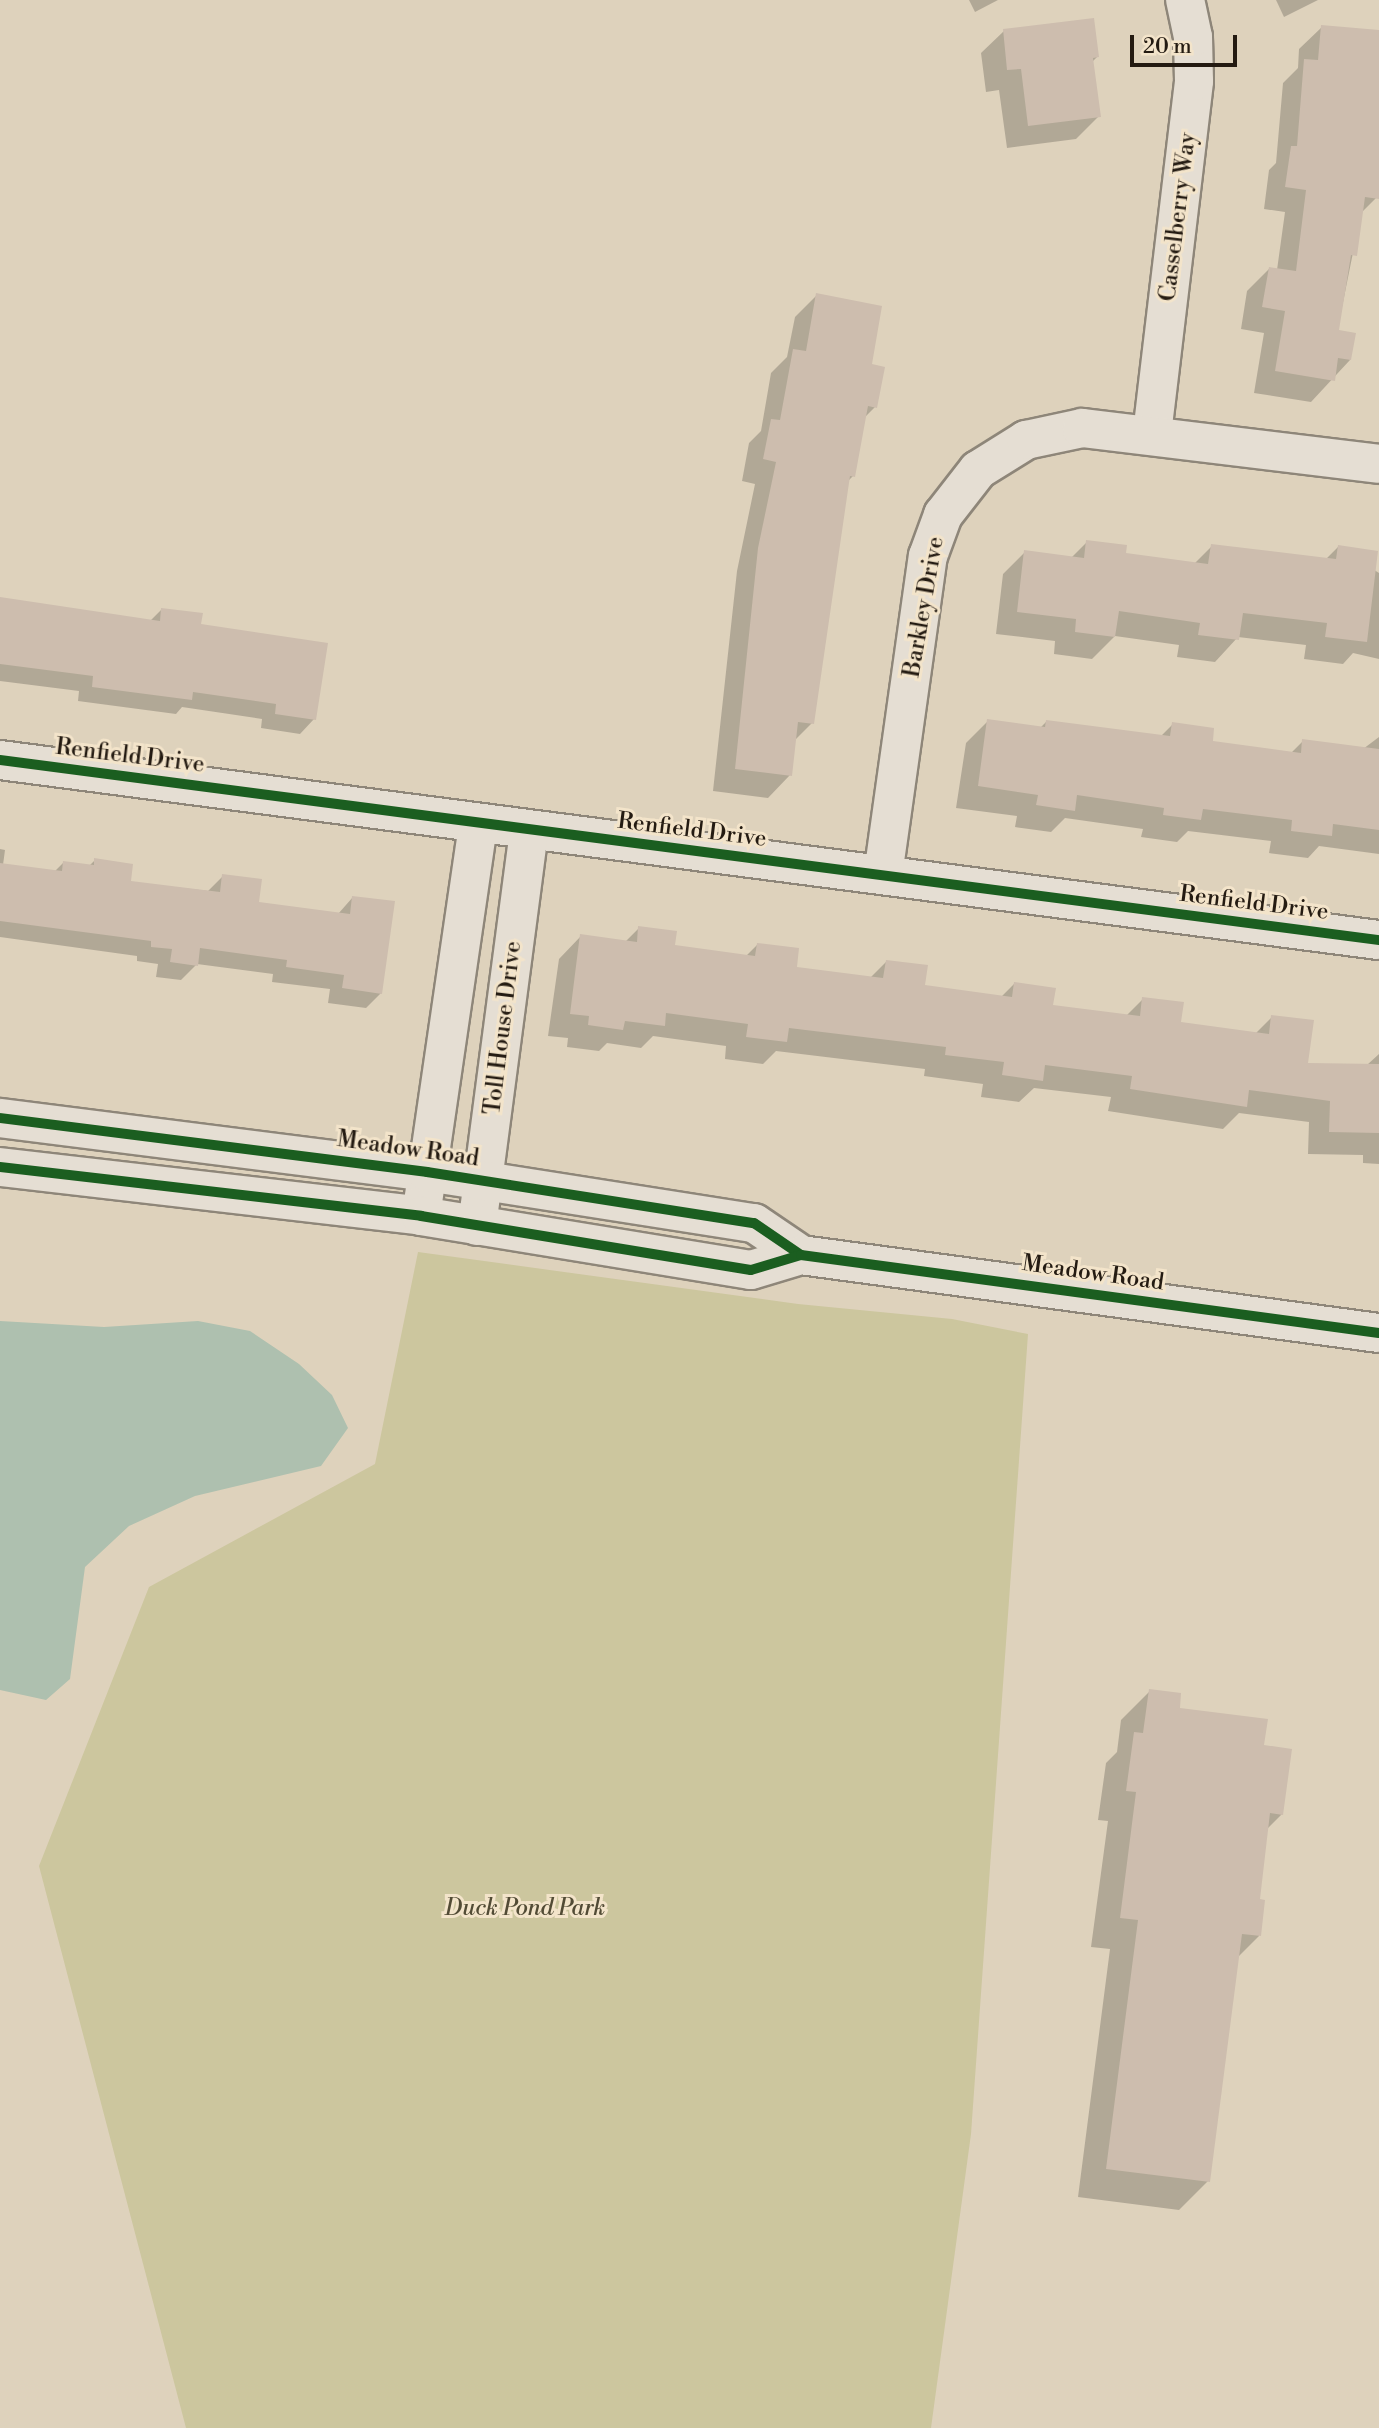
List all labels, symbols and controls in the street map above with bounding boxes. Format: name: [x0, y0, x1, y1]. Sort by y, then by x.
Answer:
scale bar: [1134, 21, 1241, 65]
text: 20 m: [1143, 34, 1192, 60]
street label: Casselberry Way: [1154, 131, 1202, 303]
street label: Barkley Drive: [898, 535, 950, 679]
street label: Renfield Drive: [54, 733, 206, 779]
street label: Renfield Drive: [616, 807, 768, 853]
street label: Renfield Drive: [1178, 880, 1330, 926]
street label: Toll House Drive: [479, 940, 527, 1116]
street label: Meadow Road: [335, 1125, 481, 1173]
street label: Meadow Road: [1020, 1249, 1166, 1297]
park label: Duck Pond Park: [445, 1894, 605, 1922]

